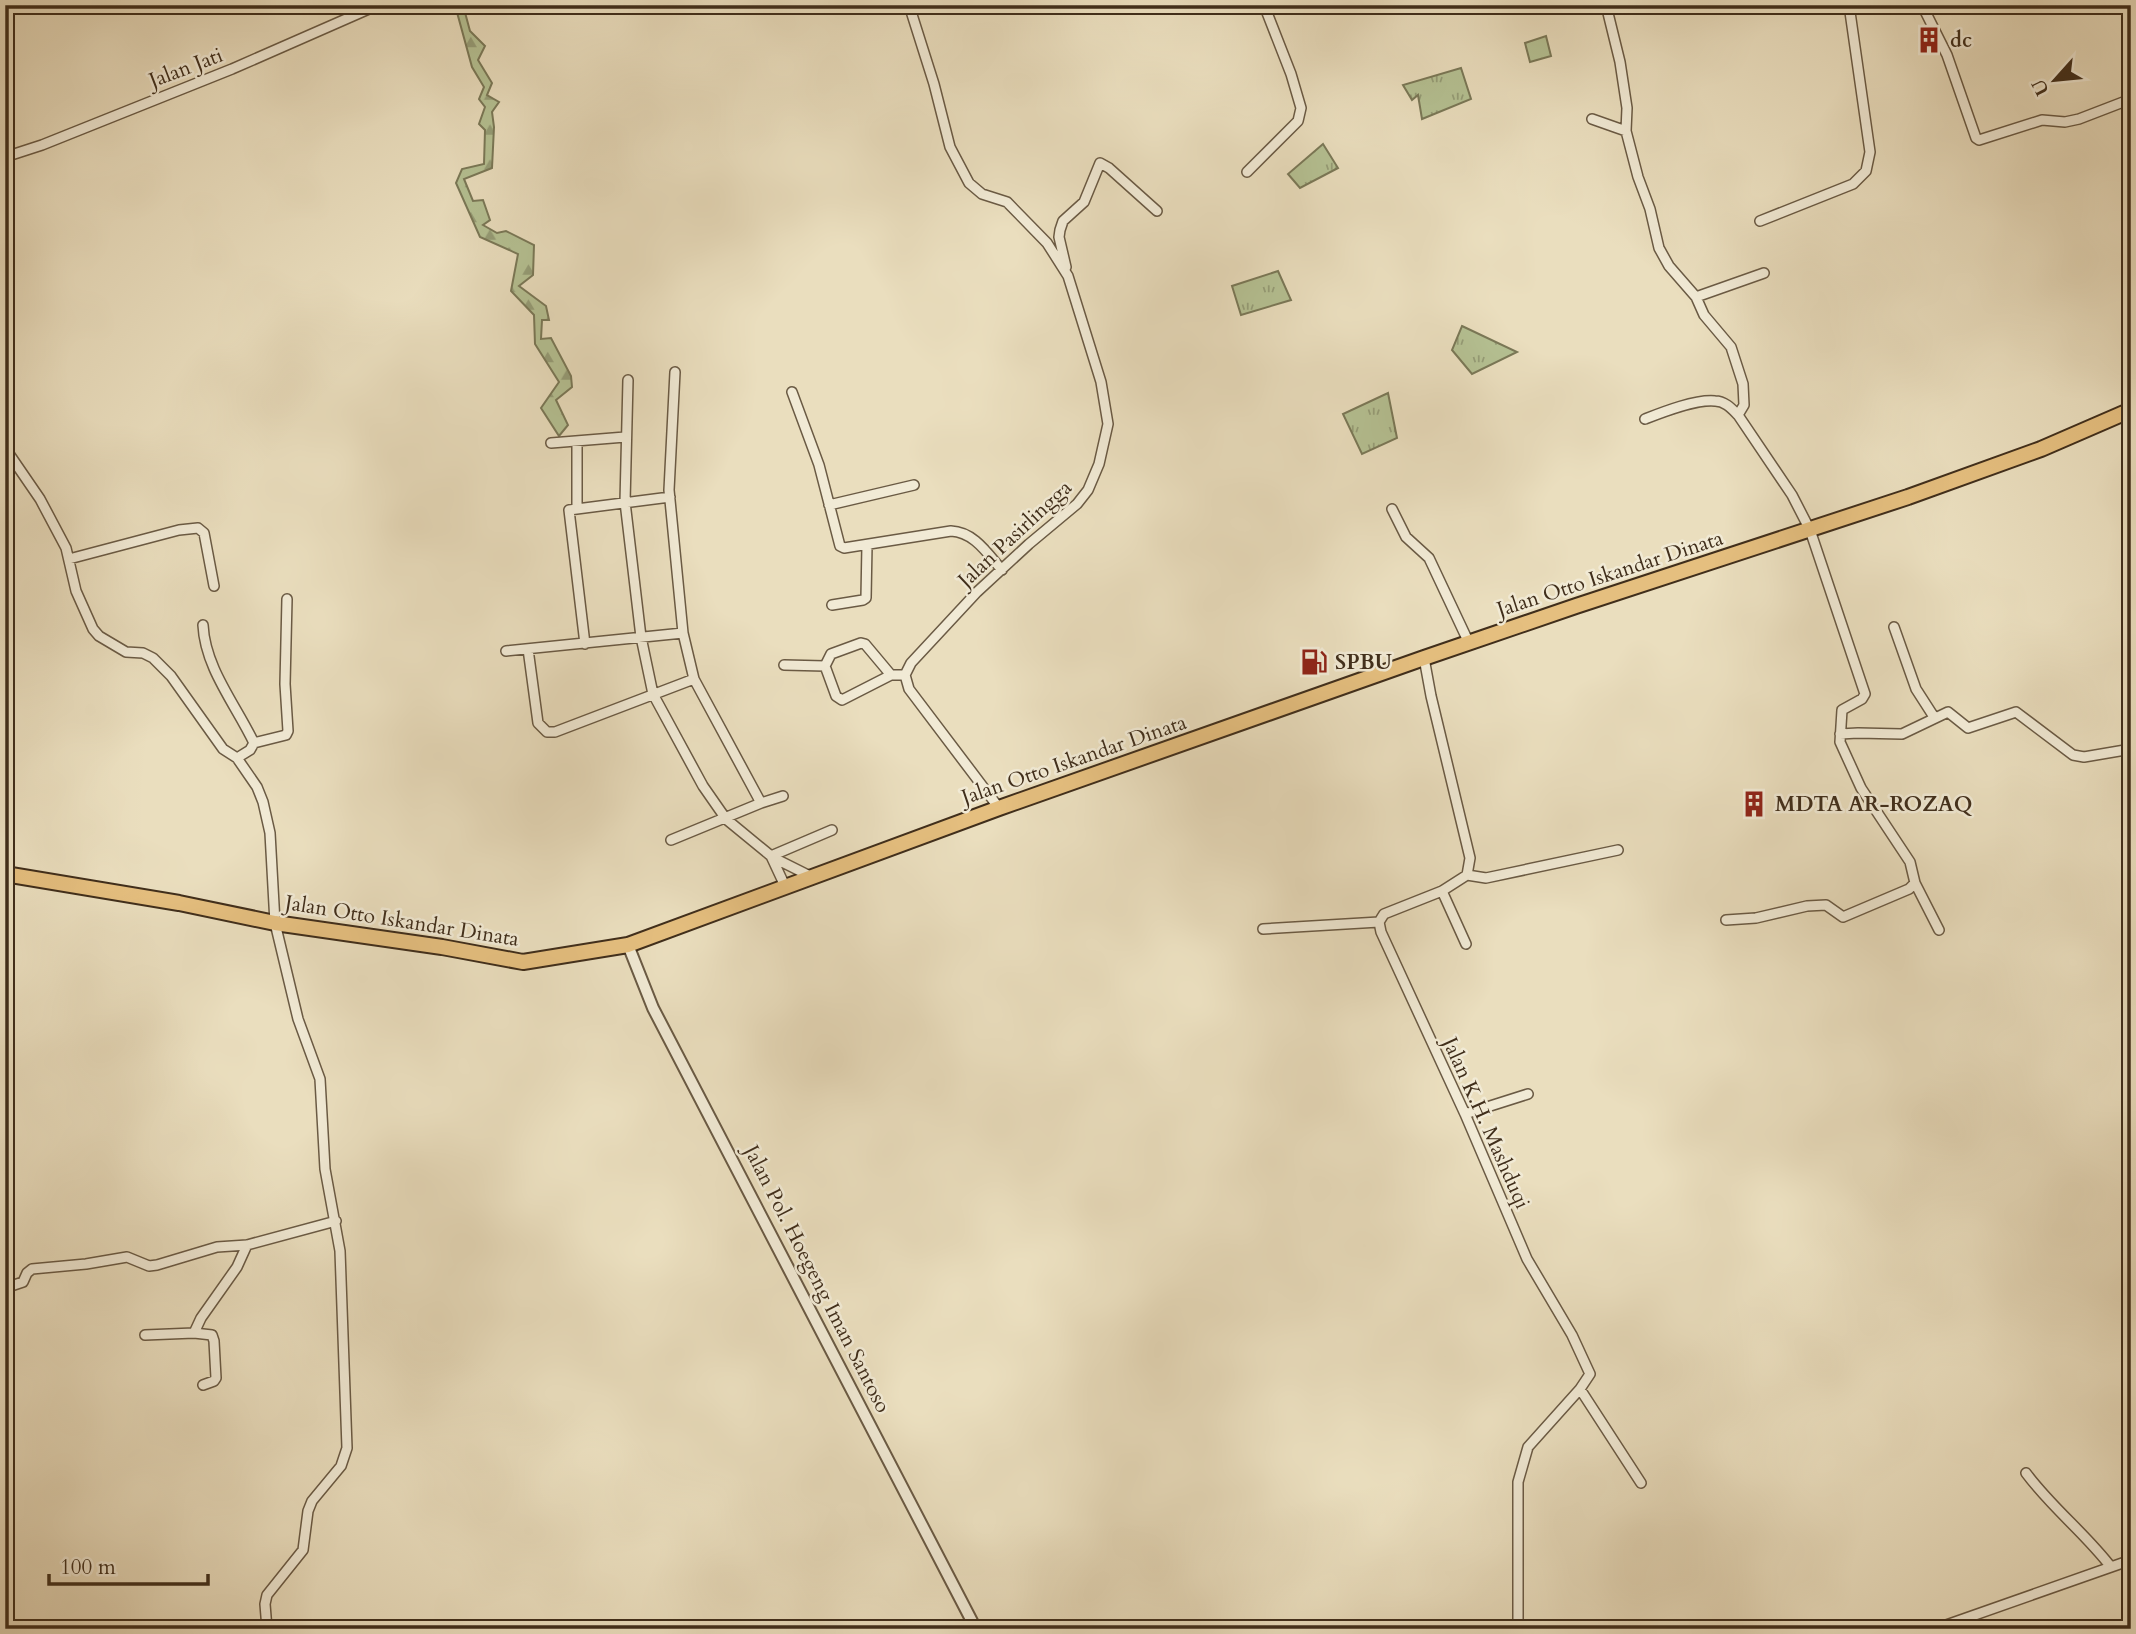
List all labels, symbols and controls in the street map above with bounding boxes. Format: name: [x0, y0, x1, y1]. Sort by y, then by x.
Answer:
building icon: dc: [1914, 25, 1944, 55]
place label: dc: [1950, 26, 1972, 55]
street label: Jalan Jati: [142, 41, 227, 96]
north arrow: [2021, 46, 2090, 116]
text: U: [2025, 74, 2056, 100]
street label: Jalan Pasirlingga: [950, 474, 1078, 596]
street label: Jalan Otto Iskandar Dinata: [1490, 524, 1727, 625]
fuel station icon: SPBU: [1299, 647, 1329, 677]
place label: SPBU: [1335, 648, 1392, 677]
street label: Jalan Otto Iskandar Dinata: [955, 708, 1190, 813]
building icon: MDTA AR-ROZAQ: [1739, 789, 1769, 819]
place label: MDTA AR-ROZAQ: [1775, 790, 1973, 819]
street label: Jalan Otto Iskandar Dinata: [280, 888, 521, 954]
street label: Jalan K.H. Mashduqi: [1434, 1030, 1537, 1213]
street label: Jalan Pol. Hoegeng Iman Santoso: [735, 1138, 897, 1418]
scale bar: [49, 1543, 208, 1587]
text: 100 m: [60, 1553, 116, 1582]

